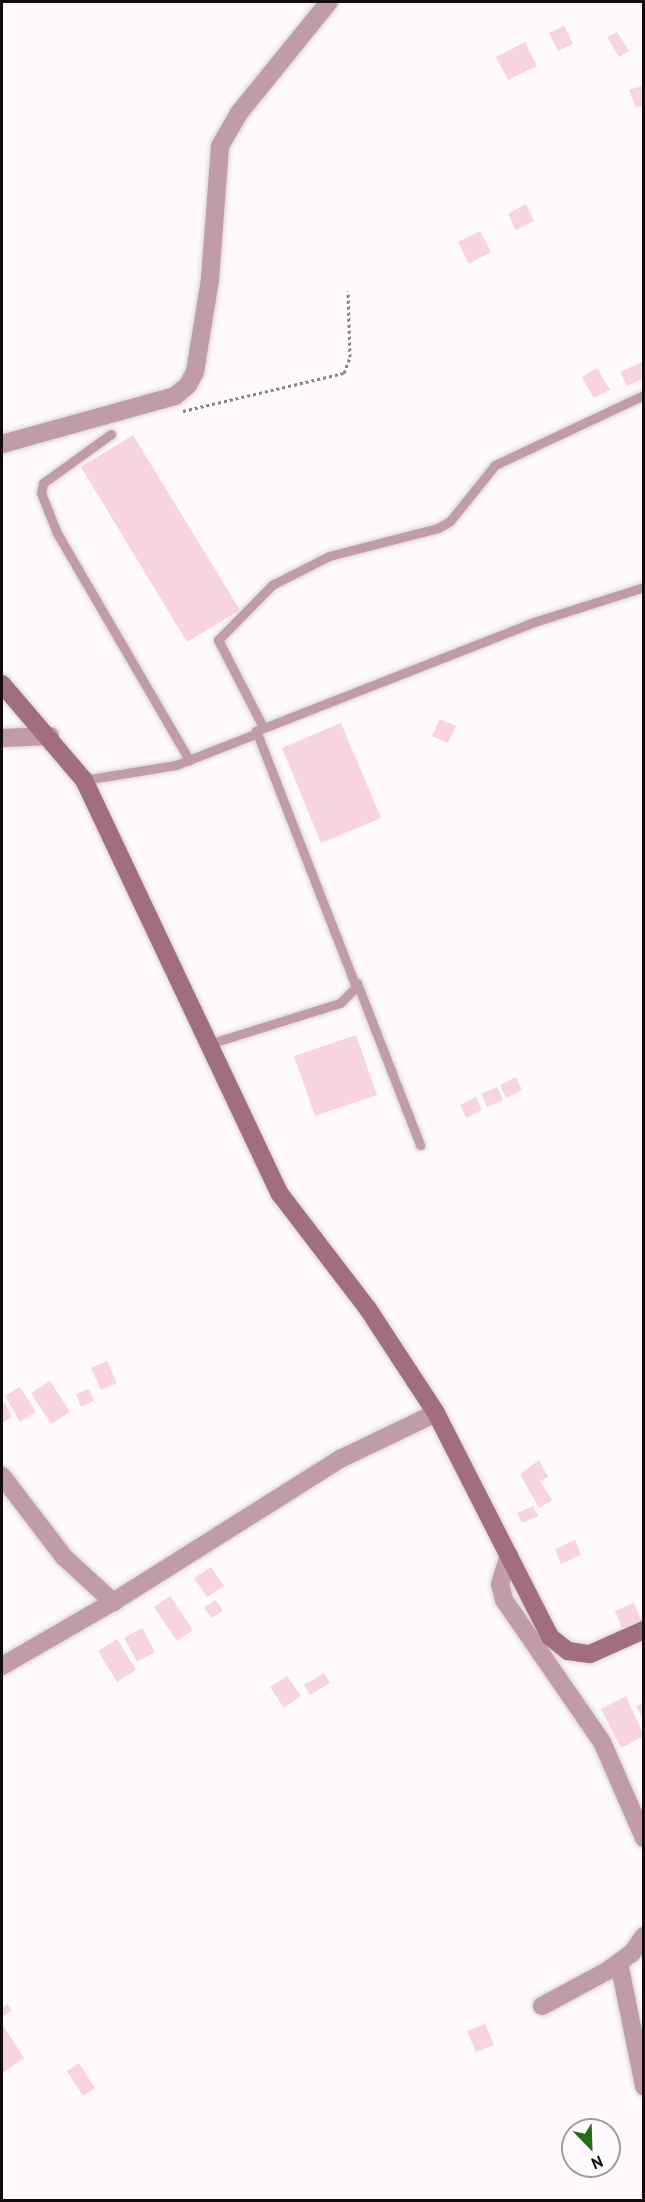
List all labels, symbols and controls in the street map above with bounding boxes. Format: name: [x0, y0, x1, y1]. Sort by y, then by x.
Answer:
north arrow: [561, 2118, 621, 2178]
text: N: [589, 2151, 606, 2174]

